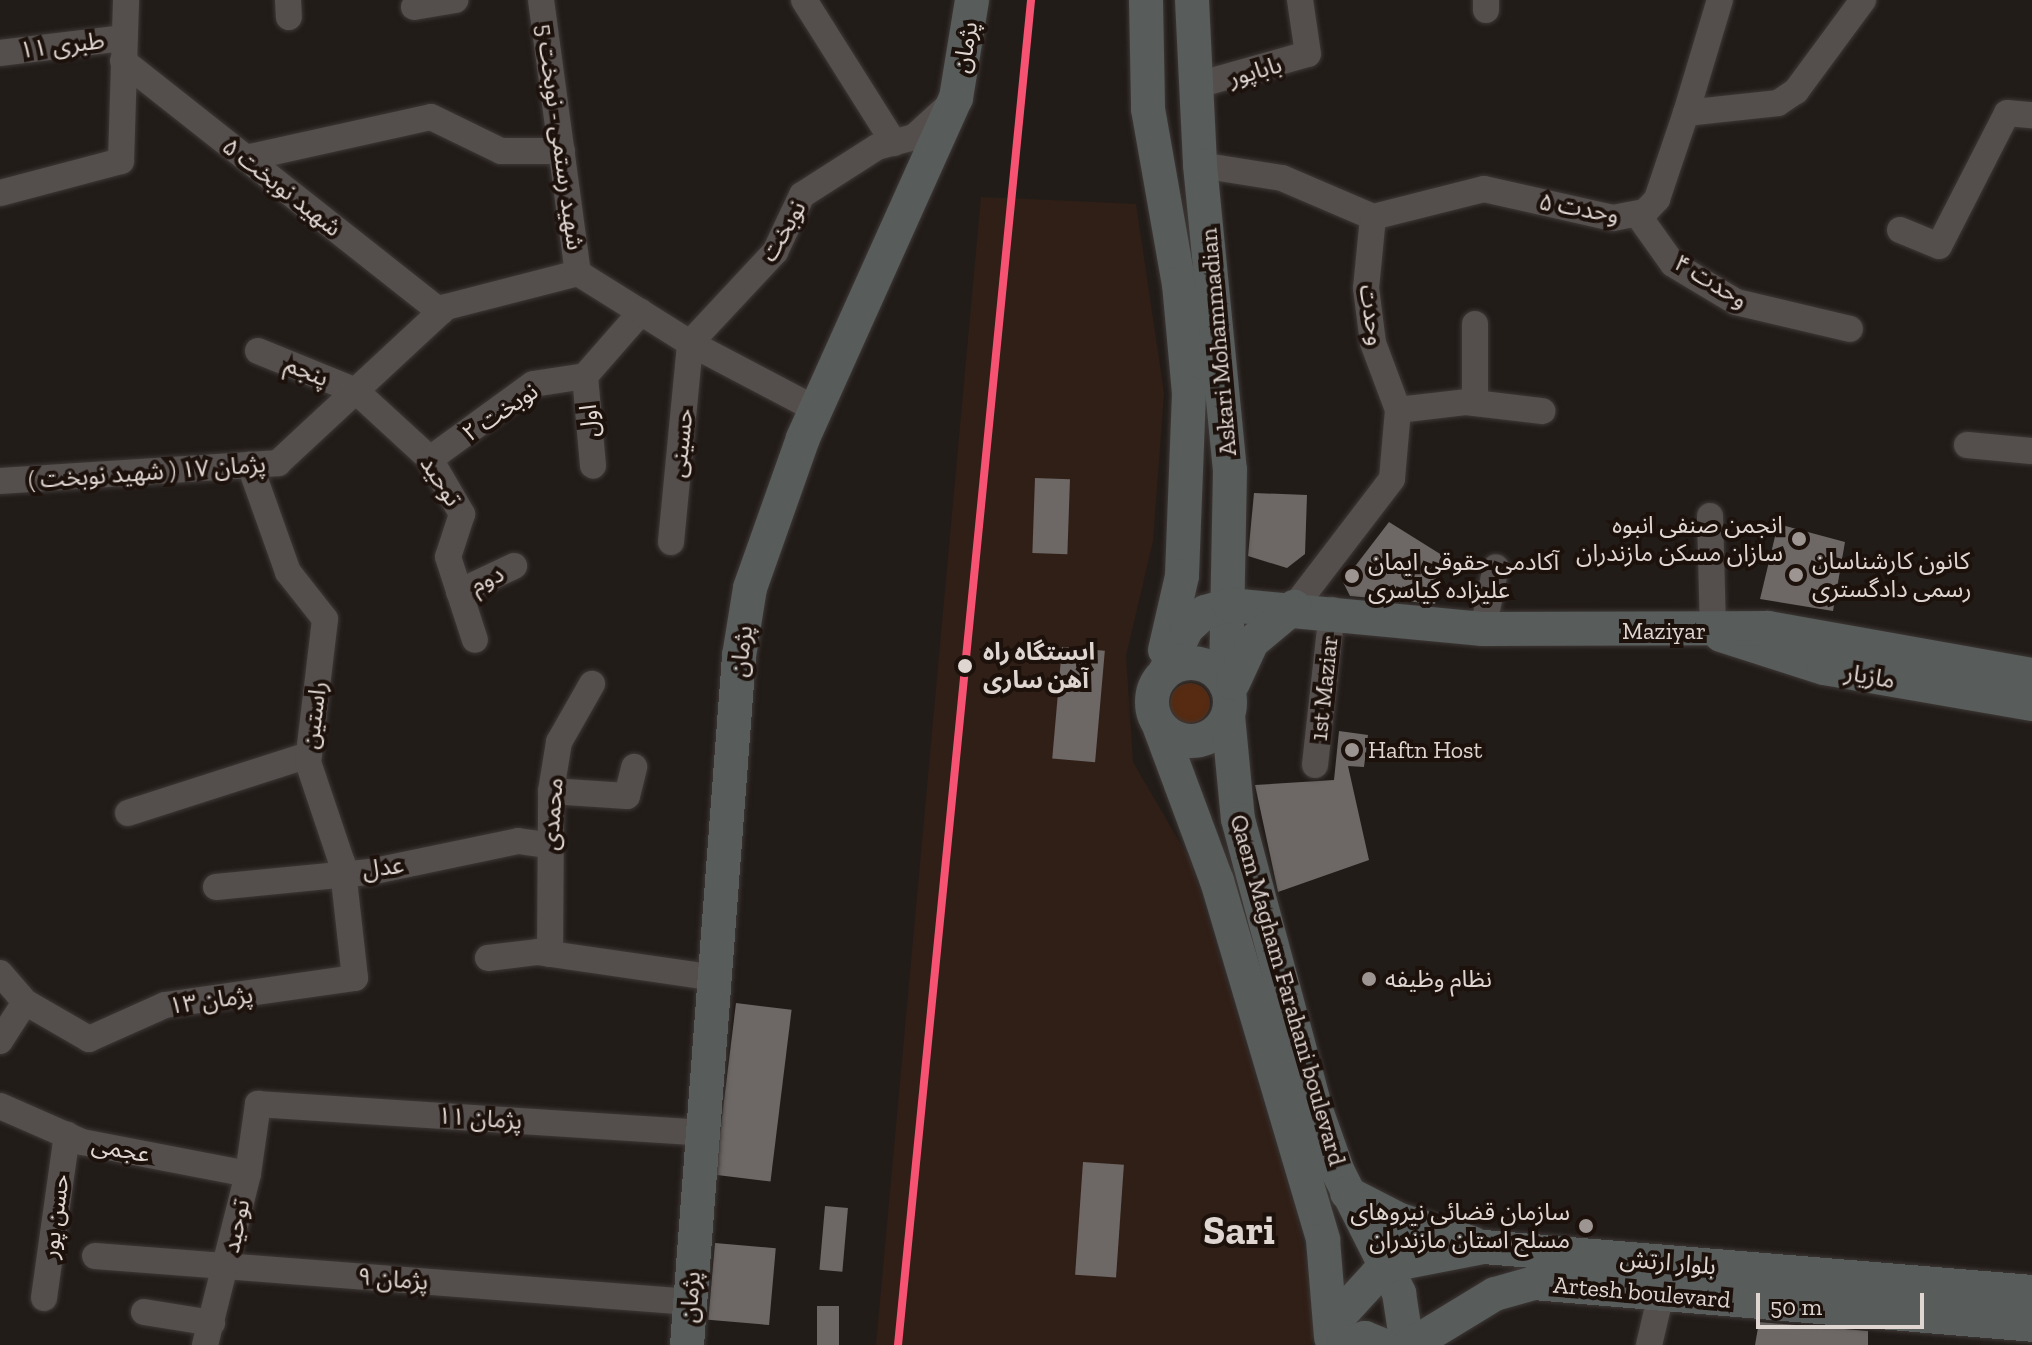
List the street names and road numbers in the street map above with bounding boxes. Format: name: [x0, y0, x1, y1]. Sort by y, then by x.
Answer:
street label: پژمان: [946, 19, 984, 75]
street label: شهید رستمی - نوبخت 5: [530, 22, 590, 252]
street label: طبری ۱۱: [18, 26, 106, 64]
street label: باباپور: [1225, 50, 1285, 92]
street label: شهید نوبخت ۵: [217, 132, 347, 242]
street label: وحدت ۵: [1537, 187, 1621, 229]
street label: نوبخت: [754, 195, 812, 267]
street label: Askari Mohammadian: [1194, 227, 1242, 457]
street label: وحدت ۴: [1669, 248, 1753, 314]
street label: وحدت: [1353, 282, 1391, 348]
street label: پنجم: [281, 349, 333, 393]
street label: نوبخت ۲: [457, 376, 543, 448]
street label: اول: [573, 403, 605, 439]
street label: حسینی: [663, 407, 699, 479]
street label: پژمان ۱۷ ( شهید نوبخت ): [27, 449, 267, 495]
street label: توحید: [414, 450, 468, 512]
street label: دوم: [466, 559, 508, 599]
street label: Maziyar: [1622, 617, 1706, 645]
street label: پژمان: [724, 624, 758, 678]
street label: 1st Maziar: [1304, 634, 1344, 742]
street label: مازیار: [1843, 657, 1897, 695]
street label: راستین: [296, 679, 332, 751]
street label: محمدی: [535, 777, 569, 851]
street label: Qaem Magham Farahani boulevard: [1224, 811, 1352, 1169]
street label: عدل: [361, 850, 405, 884]
street label: پژمان ۱۳: [167, 980, 255, 1020]
street label: پژمان ۱۱: [437, 1101, 523, 1135]
street label: عجمی: [89, 1129, 153, 1169]
street label: حسن پور: [35, 1172, 75, 1260]
street label: توحید: [216, 1196, 256, 1256]
street label: بلوار ارتش: [1619, 1243, 1717, 1281]
street label: پژمان ۹: [357, 1262, 429, 1296]
street label: پژمان: [674, 1270, 706, 1324]
street label: Artesh boulevard: [1552, 1270, 1732, 1314]

